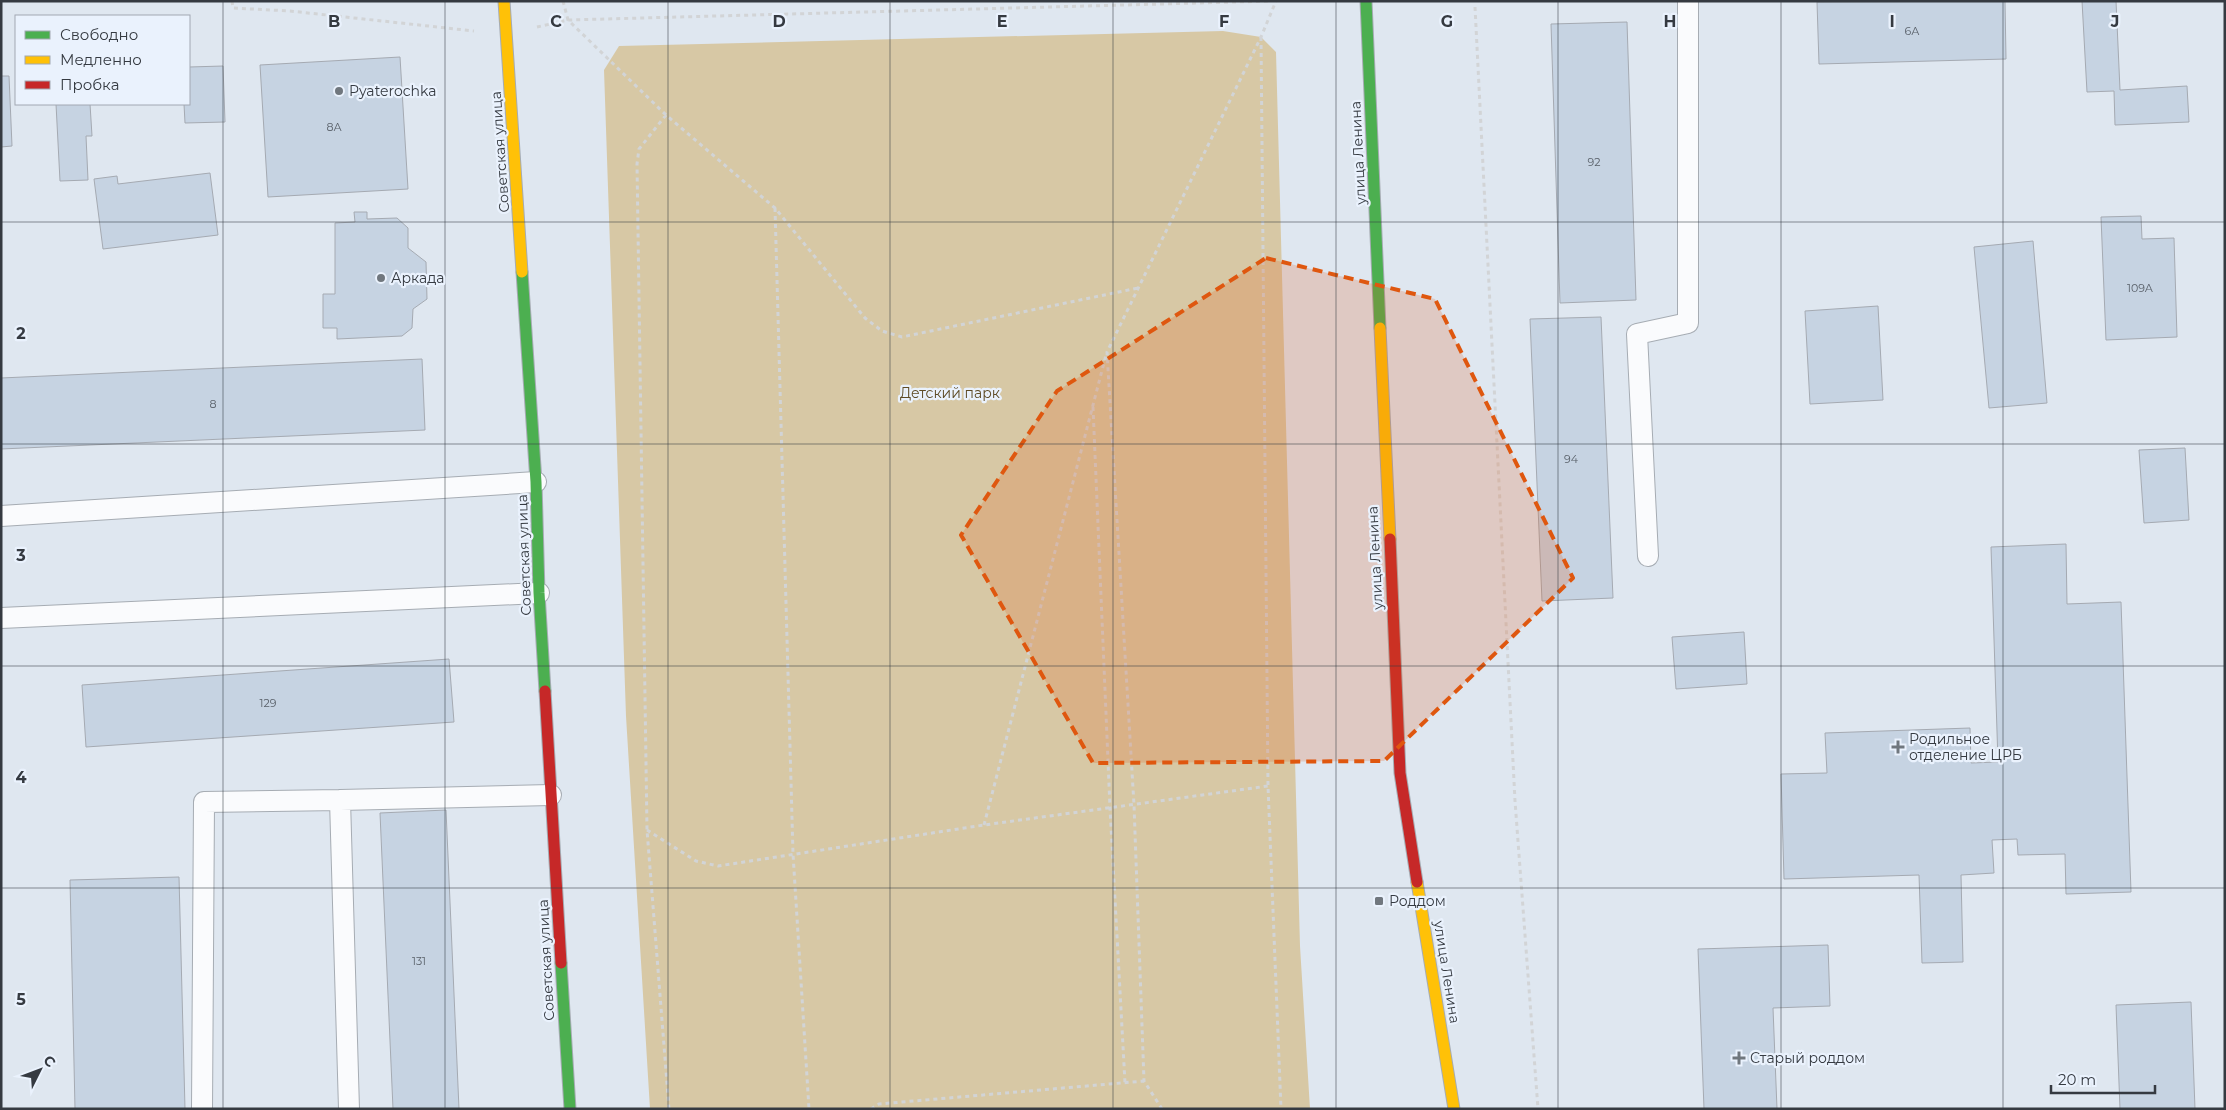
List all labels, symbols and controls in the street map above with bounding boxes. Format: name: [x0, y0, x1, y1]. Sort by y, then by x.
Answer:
text: B: [328, 12, 340, 31]
text: C: [550, 12, 562, 31]
text: D: [772, 12, 786, 31]
text: E: [997, 12, 1007, 31]
text: F: [1219, 12, 1229, 31]
text: G: [1441, 12, 1453, 31]
text: H: [1664, 12, 1676, 31]
text: I: [1889, 12, 1895, 31]
text: J: [2110, 12, 2119, 31]
legend: [15, 15, 190, 105]
house number: 6А: [1905, 24, 1920, 38]
text: Свободно: [60, 25, 138, 44]
text: Медленно: [60, 50, 142, 69]
text: Пробка: [60, 75, 119, 94]
place label: Pyaterochka: [349, 82, 436, 100]
marker: Pyaterochka: [333, 85, 345, 97]
street label: Советская улица: [487, 91, 513, 213]
street label: улица Ленина: [1346, 101, 1370, 206]
house number: 8А: [326, 120, 342, 134]
house number: 92: [1588, 155, 1600, 169]
place label: Аркада: [391, 269, 444, 287]
marker: Аркада: [375, 272, 387, 284]
house number: 109А: [2127, 281, 2154, 295]
text: 2: [16, 324, 26, 343]
park label: Детский парк: [900, 384, 1000, 402]
house number: 8: [209, 397, 217, 411]
house number: 94: [1564, 452, 1579, 466]
street label: Советская улица: [513, 494, 535, 616]
street label: улица Ленина: [1363, 506, 1387, 611]
text: 3: [15, 546, 26, 565]
house number: 129: [260, 696, 277, 710]
place label: Родильное отделение ЦРБ: [1909, 730, 2022, 764]
marker: Родильное отделение ЦРБ: [1891, 740, 1905, 754]
text: 4: [15, 768, 27, 787]
place label: Роддом: [1389, 892, 1446, 910]
marker: Роддом: [1373, 895, 1385, 907]
street label: Советская улица: [534, 899, 558, 1021]
street label: улица Ленина: [1430, 918, 1464, 1025]
house number: 131: [412, 954, 426, 968]
text: 5: [16, 990, 26, 1009]
north arrow: [15, 1045, 65, 1095]
place label: Старый роддом: [1750, 1049, 1865, 1067]
text: С: [40, 1051, 60, 1071]
marker: Старый роддом: [1732, 1051, 1746, 1065]
scale bar: [2051, 1062, 2155, 1094]
text: 20 m: [2058, 1070, 2096, 1089]

